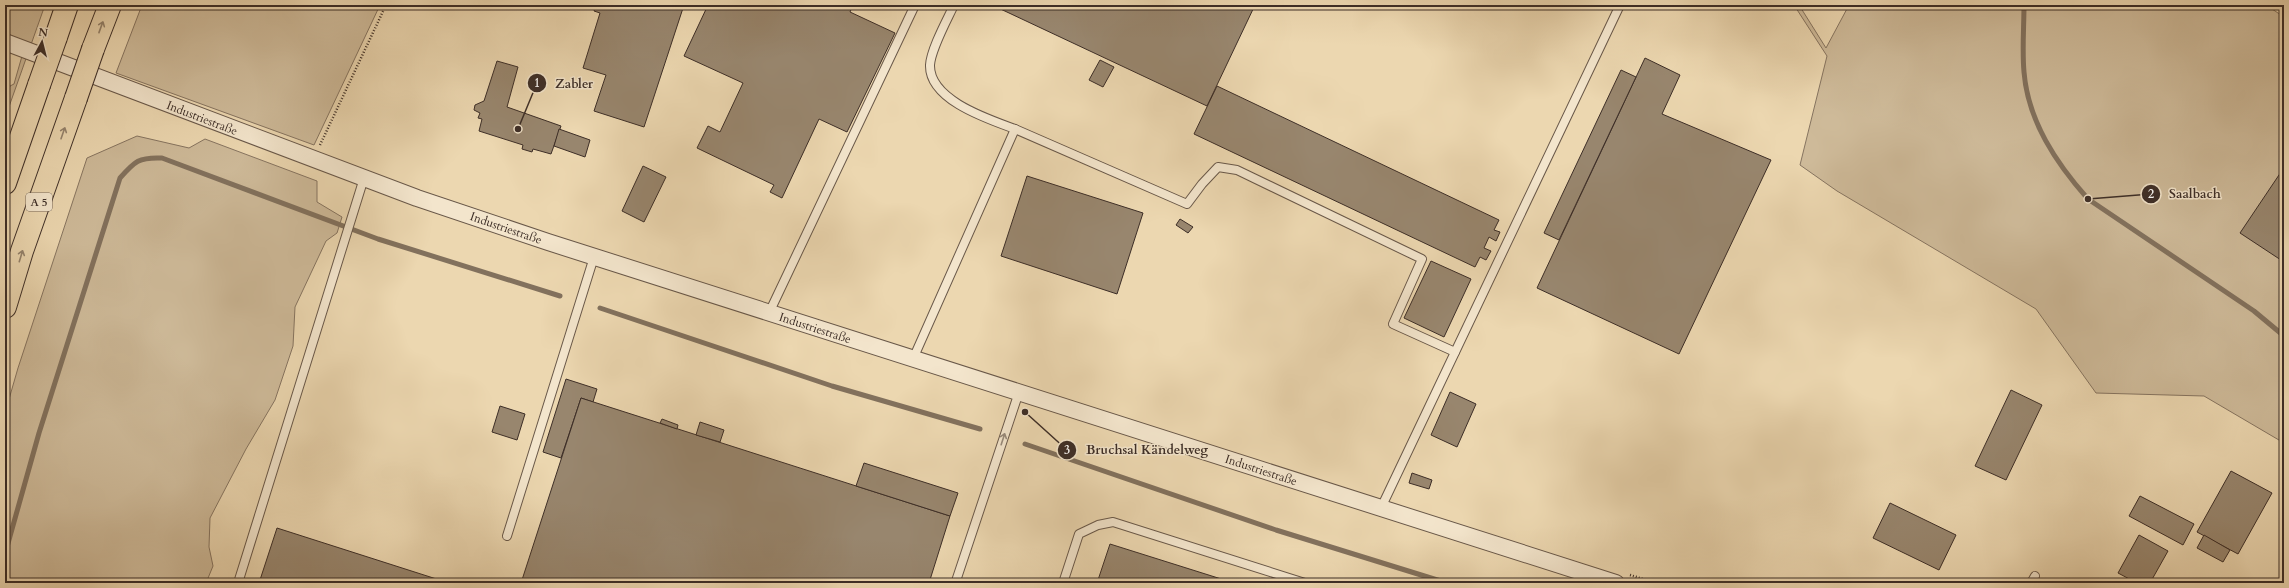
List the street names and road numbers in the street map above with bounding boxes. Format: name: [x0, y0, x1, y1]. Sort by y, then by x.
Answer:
street label: Industriestraße: [164, 97, 240, 139]
road number: A 5: [26, 193, 52, 211]
street label: Industriestraße: [468, 208, 544, 248]
street label: Industriestraße: [777, 309, 853, 347]
street label: Industriestraße: [1223, 451, 1299, 489]

